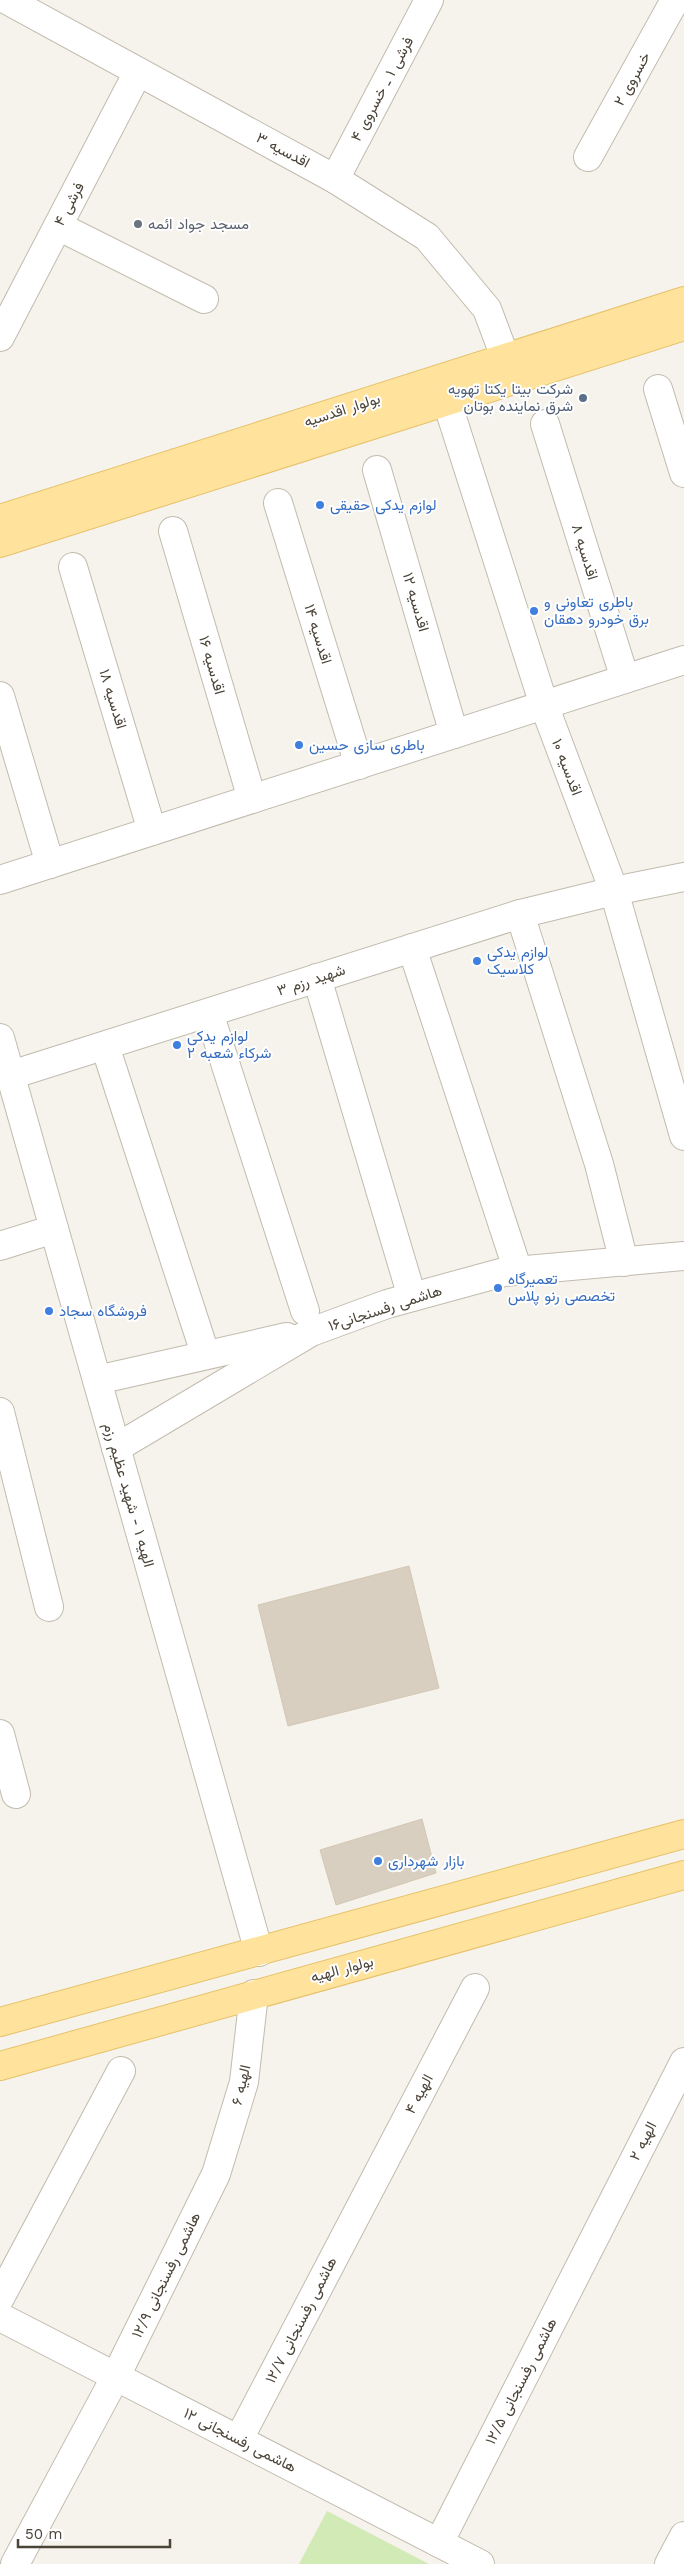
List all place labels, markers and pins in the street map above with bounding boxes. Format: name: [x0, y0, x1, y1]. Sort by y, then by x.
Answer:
place label: مسجد جواد ائمه: [148, 215, 249, 233]
marker: مسجد جواد ائمه: [132, 218, 144, 230]
place label: شرکت بیتا یکتا تهویه شرق نماینده بوتان: [448, 380, 573, 415]
marker: شرکت بیتا یکتا تهویه شرق نماینده بوتان: [577, 392, 589, 404]
place label: لوازم یدکی حقیقی: [330, 496, 437, 515]
marker: لوازم یدکی حقیقی: [314, 499, 326, 511]
place label: باطری تعاونی و برق خودرو دهقان: [544, 593, 649, 628]
marker: باطری تعاونی و برق خودرو دهقان: [528, 605, 540, 617]
place label: باطری سازی حسین: [309, 736, 425, 755]
marker: باطری سازی حسین: [293, 739, 305, 751]
place label: لوازم یدکی کلاسیک: [487, 943, 548, 978]
marker: لوازم یدکی کلاسیک: [471, 955, 483, 967]
place label: لوازم یدکی شرکاء شعبه ۲: [187, 1027, 272, 1062]
marker: لوازم یدکی شرکاء شعبه ۲: [171, 1039, 183, 1051]
place label: تعمیرگاه تخصصی رنو پلاس: [508, 1270, 615, 1306]
marker: تعمیرگاه تخصصی رنو پلاس: [492, 1282, 504, 1294]
place label: فروشگاه سجاد: [59, 1302, 147, 1320]
marker: فروشگاه سجاد: [43, 1305, 55, 1317]
place label: بازار شهرداری: [388, 1852, 464, 1871]
marker: بازار شهرداری: [372, 1855, 384, 1867]

